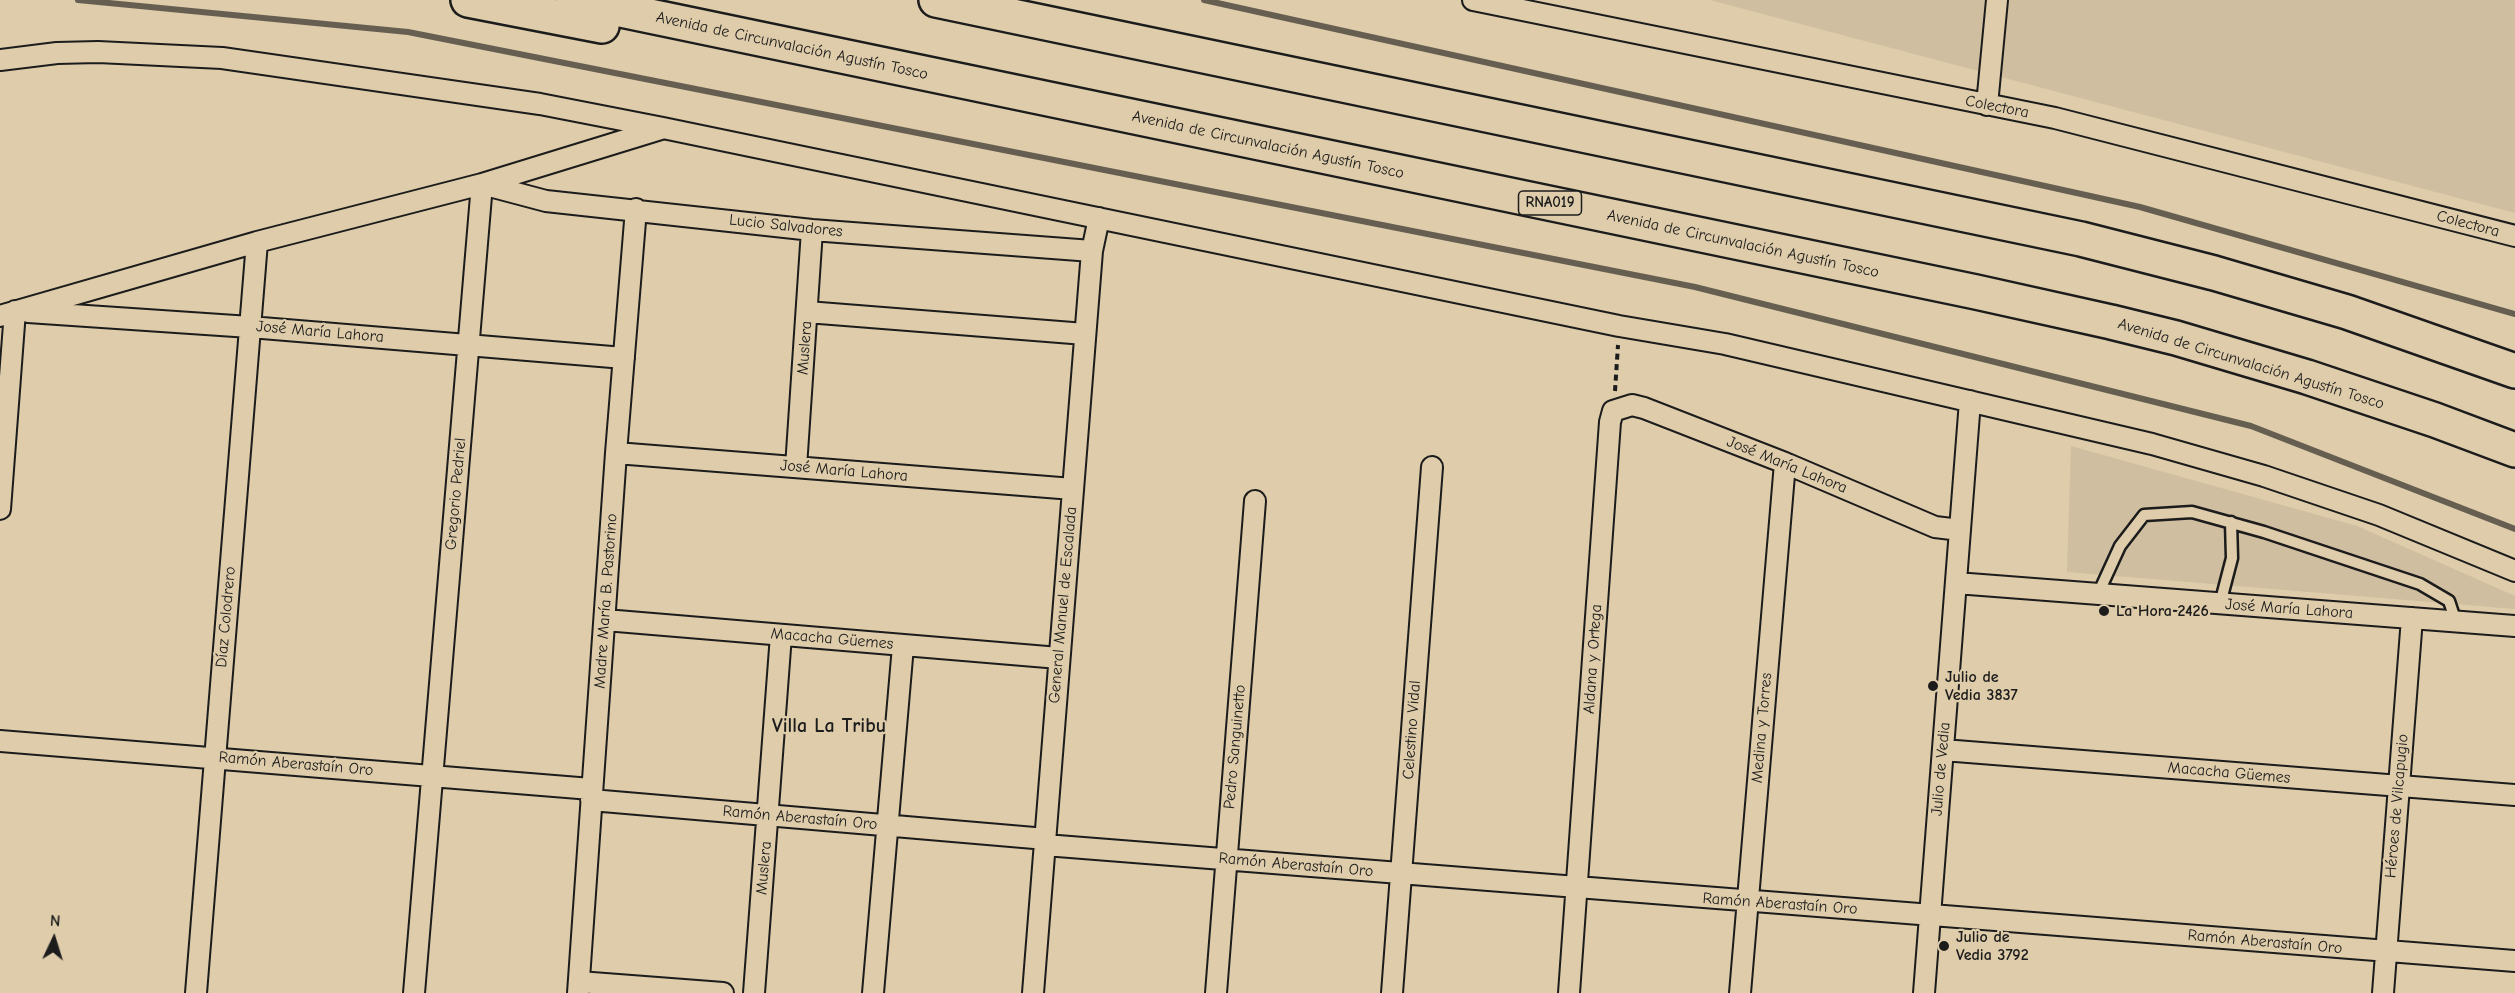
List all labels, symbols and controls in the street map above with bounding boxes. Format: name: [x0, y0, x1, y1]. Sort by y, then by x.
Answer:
street label: Avenida de Circunvalación Agustín Tosco: [654, 8, 930, 84]
street label: Colectora: [1964, 91, 2030, 123]
street label: Avenida de Circunvalación Agustín Tosco: [1130, 107, 1406, 183]
road number: RNA019: [1518, 191, 1582, 215]
street label: Avenida de Circunvalación Agustín Tosco: [1605, 206, 1881, 282]
street label: Colectora: [2434, 206, 2502, 242]
street label: Lucio Salvadores: [728, 210, 844, 242]
street label: Avenida de Circunvalación Agustín Tosco: [2115, 314, 2387, 414]
street label: José María Lahora: [255, 317, 385, 347]
street label: Muslera: [794, 320, 816, 376]
street label: José María Lahora: [1724, 432, 1850, 498]
street label: Gregorio Pedriel: [442, 437, 470, 551]
street label: José María Lahora: [779, 456, 909, 486]
street label: General Manuel de Escalada: [1045, 506, 1081, 704]
street label: Madre María B. Pastorino: [590, 513, 622, 689]
street label: Díaz Colodrero: [212, 566, 240, 668]
street label: José María Lahora: [2224, 595, 2354, 623]
place label: La Hora 2426: [2116, 601, 2209, 621]
street label: Aldana y Ortega: [1580, 603, 1606, 715]
marker: La Hora 2426: [2097, 604, 2111, 618]
street label: Macacha Güemes: [770, 624, 894, 654]
place label: Julio de Vedia 3837: [1945, 667, 2018, 705]
street label: Medina y Torres: [1748, 672, 1776, 784]
marker: Julio de Vedia 3837: [1926, 679, 1940, 693]
street label: Celestino Vidal: [1399, 680, 1425, 780]
street label: Pedro Sanguinetto: [1220, 684, 1250, 810]
district label: Villa La Tribu: [772, 714, 886, 738]
street label: Julio de Vedia: [1927, 721, 1955, 817]
street label: Héroes de Vilcapugio: [2381, 733, 2413, 879]
street label: Ramón Aberastaín Oro: [218, 748, 374, 780]
street label: Macacha Güemes: [2167, 758, 2291, 788]
street label: Ramón Aberastaín Oro: [722, 802, 878, 834]
street label: Muslera: [752, 840, 776, 896]
street label: Ramón Aberastaín Oro: [1218, 849, 1374, 881]
street label: Ramón Aberastaín Oro: [1702, 889, 1858, 919]
north arrow: [24, 909, 84, 969]
text: N: [49, 912, 61, 930]
street label: Ramón Aberastaín Oro: [2187, 926, 2343, 958]
place label: Julio de Vedia 3792: [1956, 927, 2029, 965]
marker: Julio de Vedia 3792: [1937, 939, 1951, 953]

